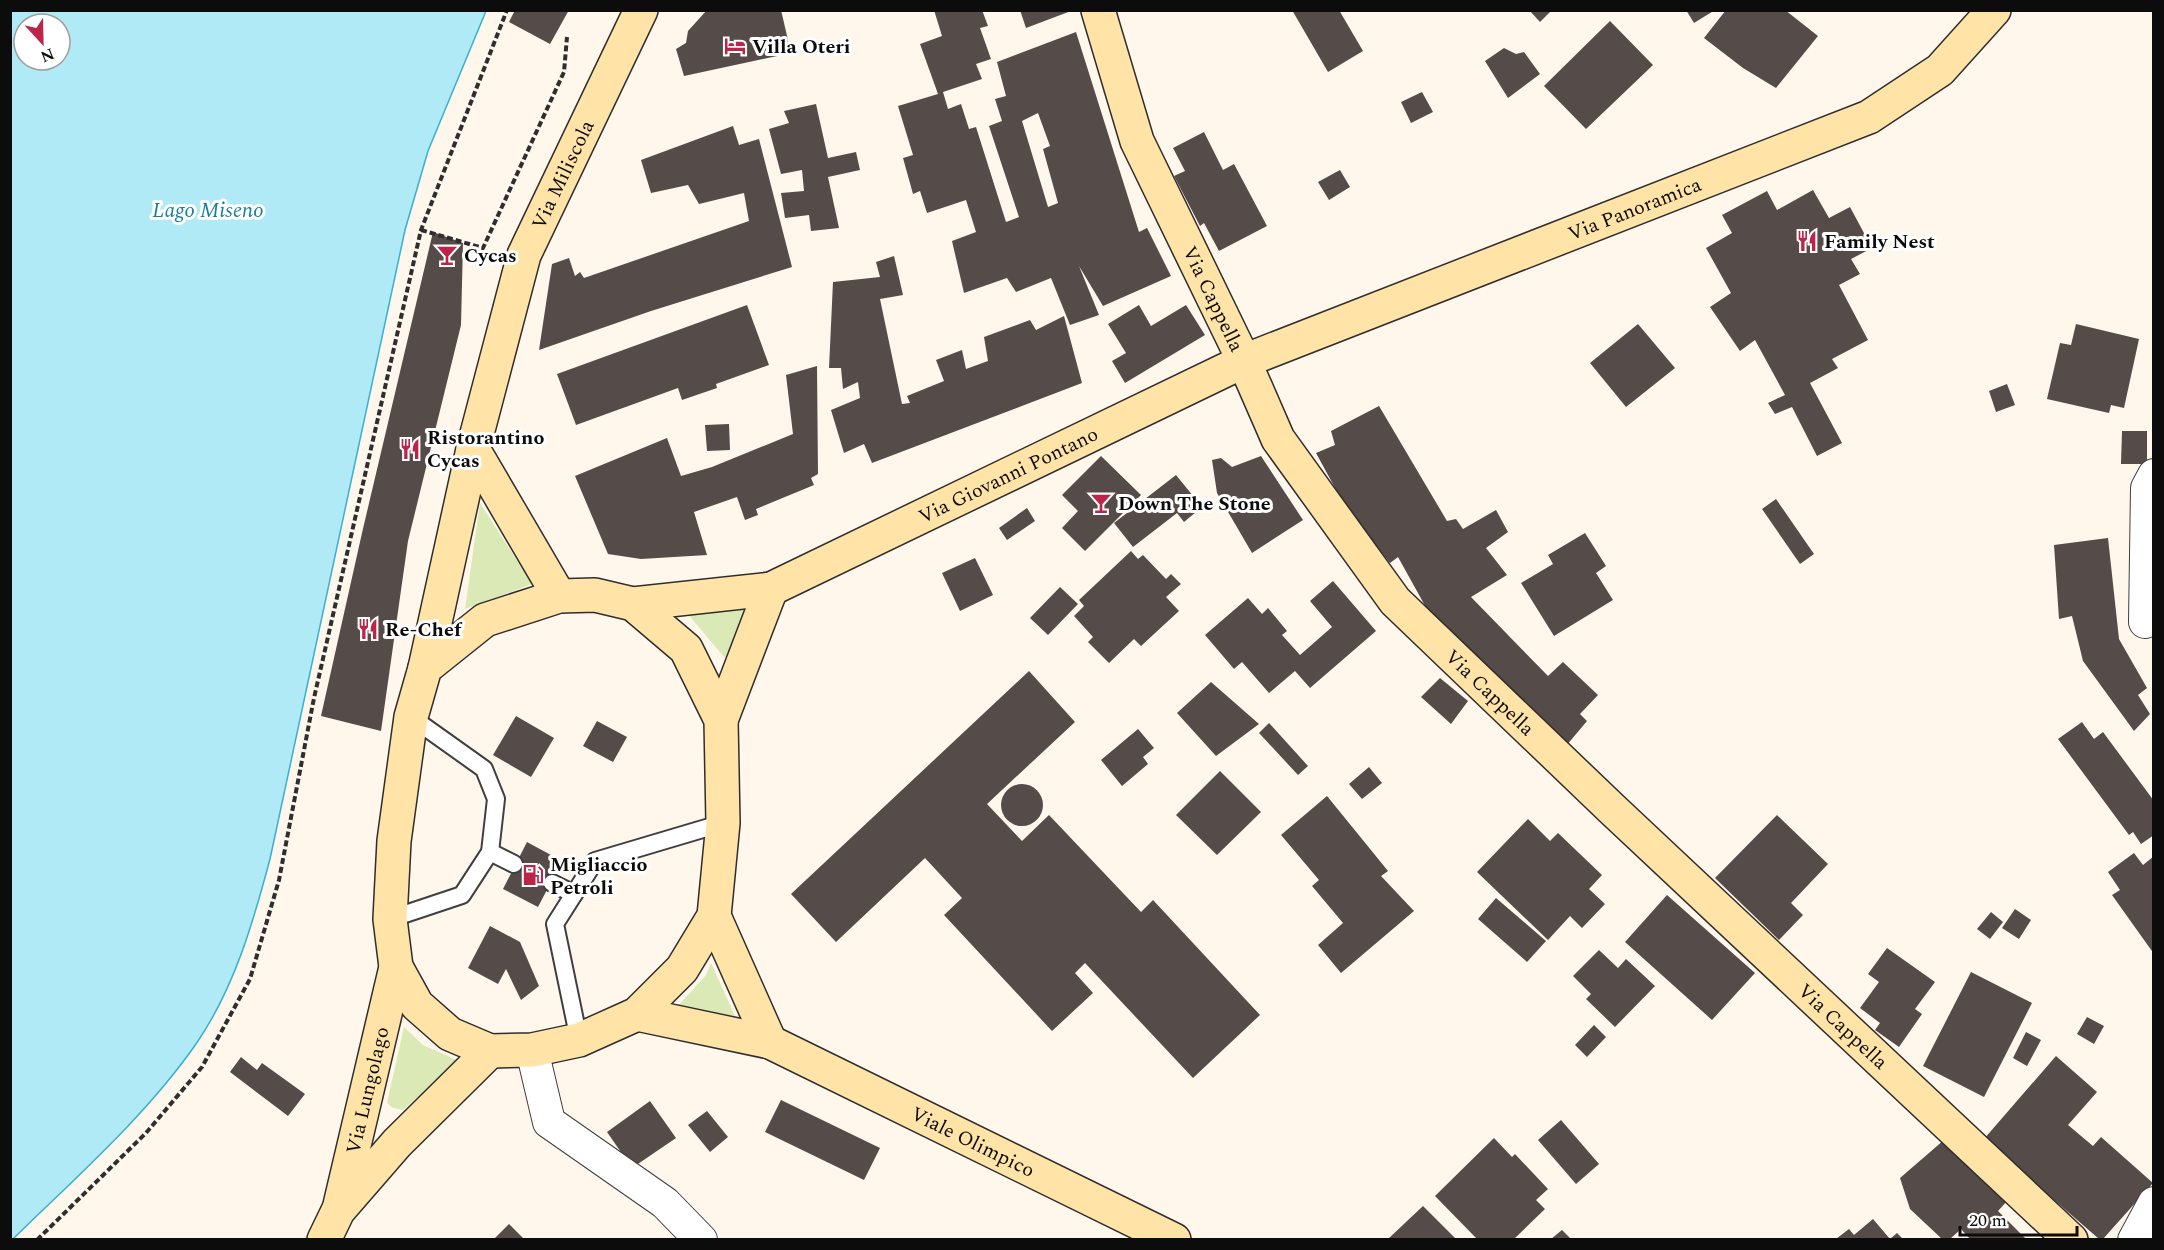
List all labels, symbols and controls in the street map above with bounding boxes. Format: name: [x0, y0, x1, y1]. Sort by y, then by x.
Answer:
north arrow: [12, 12, 72, 72]
place label: Villa Oteri: [752, 32, 851, 62]
hotel icon: Villa Oteri: [723, 34, 747, 58]
text: N: [37, 41, 58, 69]
street label: Via Miliscola: [524, 115, 602, 235]
street label: Via Panoramica: [1564, 170, 1706, 249]
water label: Lago Miseno: [152, 195, 264, 227]
place label: Family Nest: [1824, 227, 1935, 257]
restaurant icon: Family Nest: [1795, 229, 1819, 253]
place label: Cycas: [464, 241, 517, 271]
street label: Via Cappella: [1174, 241, 1251, 357]
bar icon: Cycas: [435, 243, 459, 267]
street label: Via Giovanni Pontano: [914, 419, 1103, 532]
place label: Ristorantino Cycas: [427, 423, 544, 476]
restaurant icon: Ristorantino Cycas: [398, 437, 422, 461]
place label: Down The Stone: [1118, 489, 1271, 519]
bar icon: Down The Stone: [1089, 491, 1113, 515]
place label: Re-Chef: [385, 615, 463, 645]
restaurant icon: Re-Chef: [356, 617, 380, 641]
street label: Via Cappella: [1438, 643, 1541, 743]
place label: Migliaccio Petroli: [550, 850, 648, 903]
fuel station icon: Migliaccio Petroli: [521, 863, 545, 887]
street label: Via Cappella: [1791, 977, 1895, 1077]
street label: Via Lungolago: [339, 1024, 397, 1157]
street label: Viale Olimpico: [905, 1099, 1040, 1186]
scale bar: [1960, 1199, 2077, 1237]
text: 20 m: [1969, 1207, 2007, 1234]

